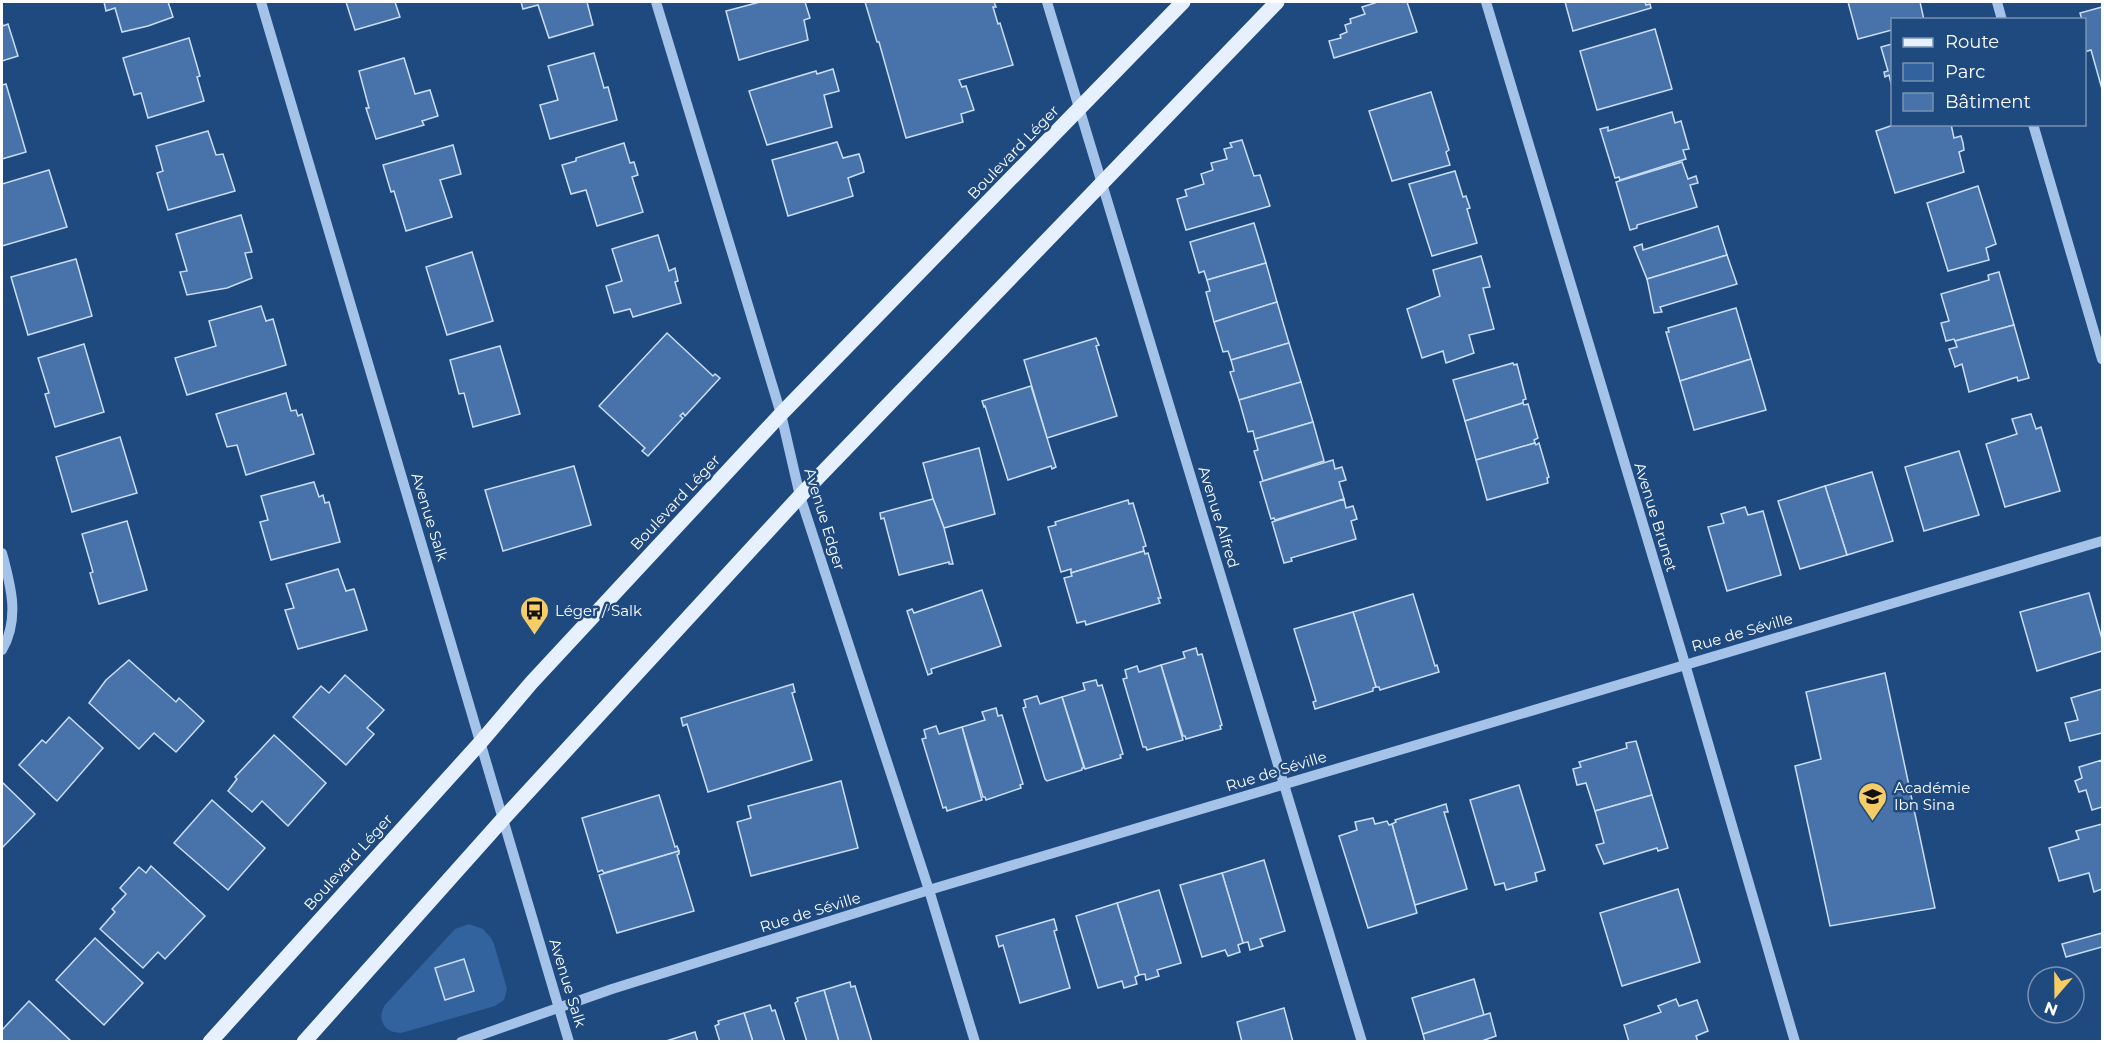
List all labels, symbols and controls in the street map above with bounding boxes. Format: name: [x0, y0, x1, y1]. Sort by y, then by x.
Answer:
legend: [1891, 18, 2086, 126]
text: Route: [1945, 31, 1999, 53]
text: Parc: [1945, 61, 1985, 83]
text: Bâtiment: [1945, 91, 2031, 113]
street label: Boulevard Léger: [963, 101, 1063, 203]
street label: Boulevard Léger: [626, 450, 724, 554]
street label: Avenue Brunet: [1630, 460, 1682, 574]
street label: Avenue Alfred: [1194, 464, 1244, 570]
street label: Avenue Edger: [800, 466, 850, 572]
street label: Avenue Salk: [408, 470, 452, 564]
bus stop icon: Léger / Salk: [518, 594, 550, 636]
place label: Léger / Salk: [555, 601, 642, 620]
street label: Rue de Séville: [1689, 608, 1795, 656]
street label: Rue de Séville: [1223, 747, 1329, 795]
place label: Académie Ibn Sina: [1894, 778, 1970, 814]
school or university icon: Académie Ibn Sina: [1857, 780, 1889, 822]
street label: Boulevard Léger: [300, 810, 396, 914]
street label: Rue de Séville: [757, 888, 863, 936]
street label: Avenue Salk: [546, 936, 590, 1030]
north arrow: [2026, 965, 2086, 1025]
text: N: [2042, 997, 2060, 1020]

